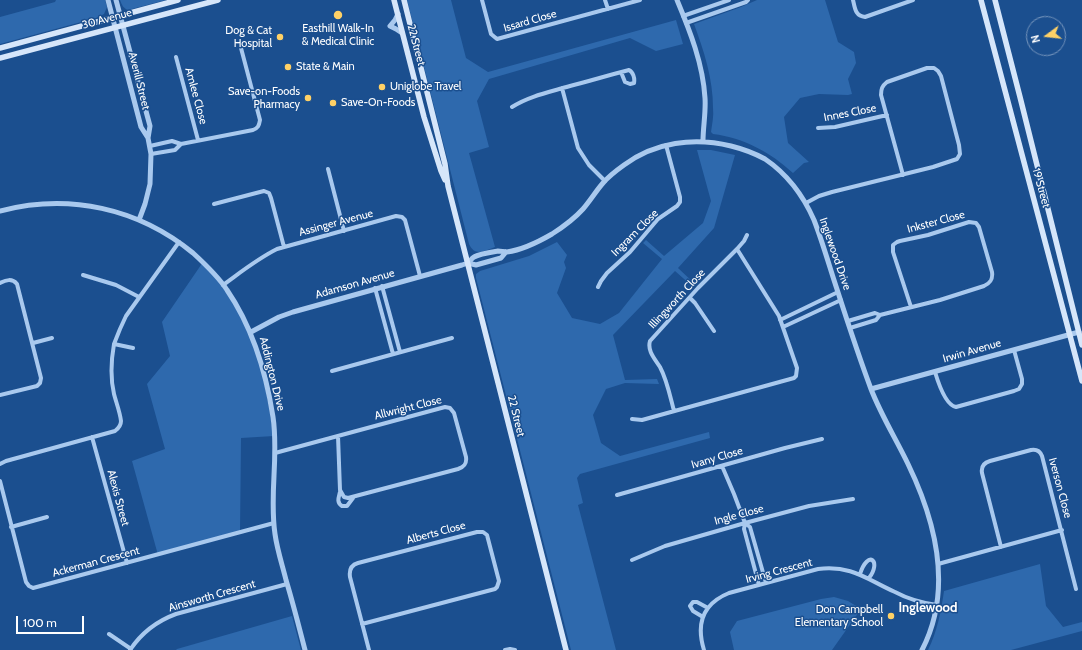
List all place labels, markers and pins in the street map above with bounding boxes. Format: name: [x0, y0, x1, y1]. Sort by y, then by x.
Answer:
marker: Easthill Walk-In & Medical Clinic: [332, 9, 344, 21]
place label: Easthill Walk-In & Medical Clinic: [302, 22, 374, 48]
place label: Dog & Cat Hospital: [225, 24, 272, 50]
marker: Dog & Cat Hospital: [275, 32, 285, 42]
place label: State & Main: [296, 60, 355, 74]
marker: State & Main: [283, 62, 293, 72]
place label: Uniglobe Travel: [390, 80, 461, 94]
marker: Uniglobe Travel: [377, 82, 387, 92]
place label: Save-on-Foods Pharmacy: [228, 85, 300, 111]
marker: Save-on-Foods Pharmacy: [303, 93, 313, 103]
place label: Save-On-Foods: [341, 96, 415, 110]
marker: Save-On-Foods: [328, 98, 338, 108]
place label: Don Campbell Elementary School: [795, 603, 883, 629]
marker: Don Campbell Elementary School: [886, 611, 896, 621]

